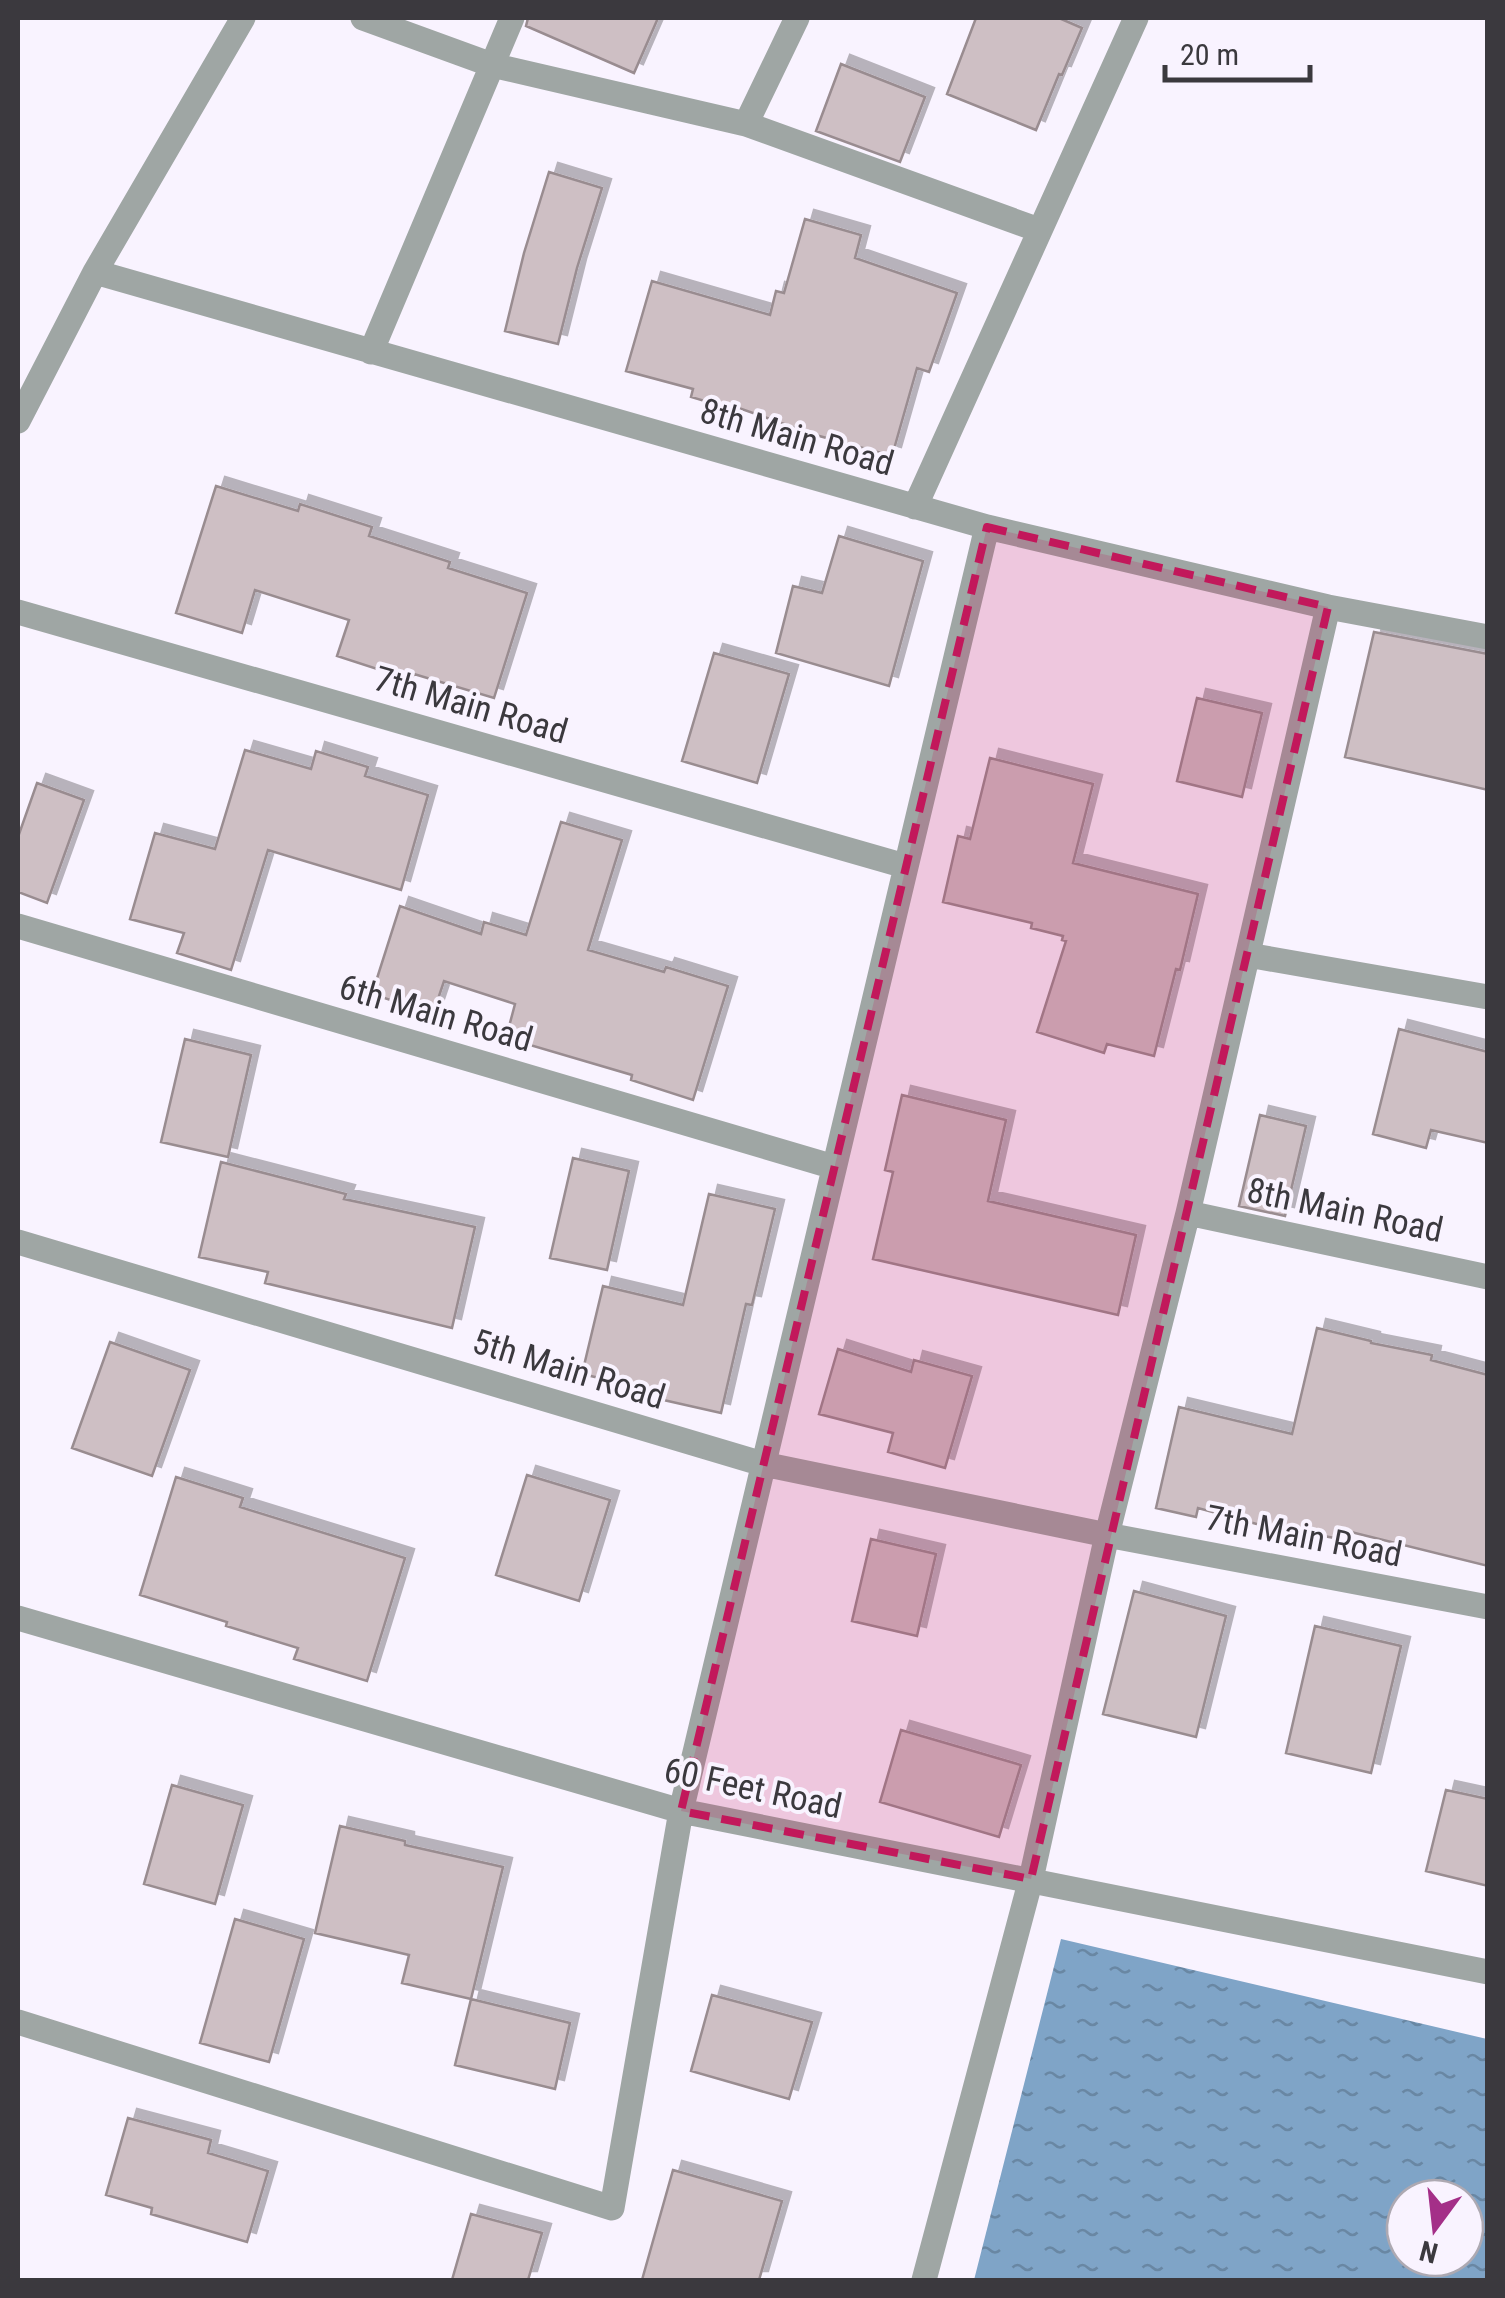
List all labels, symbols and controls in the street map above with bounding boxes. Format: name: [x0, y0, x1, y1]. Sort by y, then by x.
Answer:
scale bar: [1165, 20, 1310, 82]
text: 20 m: [1180, 37, 1239, 72]
street label: 8th Main Road: [696, 390, 898, 485]
street label: 7th Main Road: [370, 658, 572, 753]
street label: 6th Main Road: [335, 966, 537, 1061]
street label: 8th Main Road: [1243, 1170, 1447, 1251]
street label: 5th Main Road: [468, 1321, 670, 1418]
street label: 7th Main Road: [1202, 1497, 1406, 1576]
street label: 60 Feet Road: [660, 1750, 845, 1827]
north arrow: [1385, 2178, 1485, 2278]
text: N: [1416, 2234, 1441, 2270]

